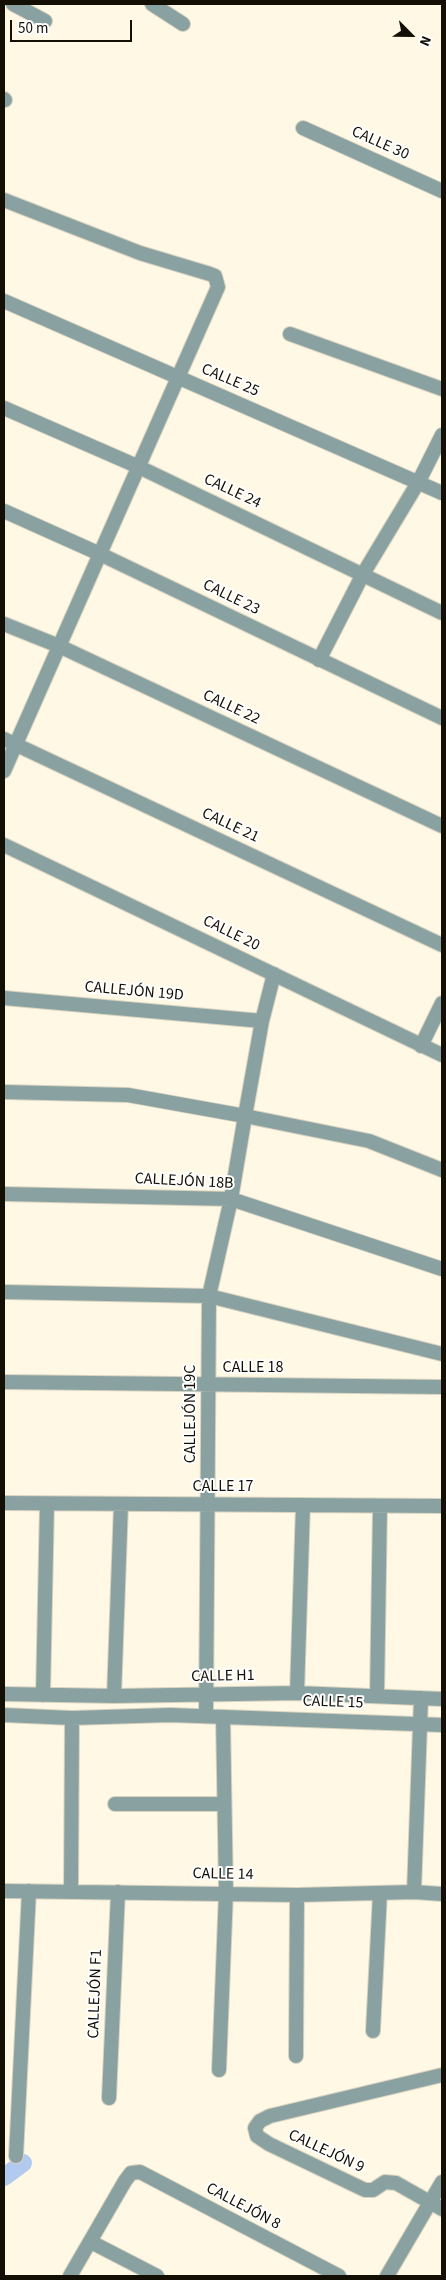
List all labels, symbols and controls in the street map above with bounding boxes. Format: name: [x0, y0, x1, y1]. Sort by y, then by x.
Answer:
scale bar: [12, 10, 135, 42]
north arrow: [386, 10, 436, 60]
text: 50 m: [18, 18, 48, 39]
text: N: [414, 33, 436, 49]
street label: CALLE 30: [348, 123, 412, 165]
street label: CALLE 25: [198, 360, 262, 402]
street label: CALLE 24: [200, 470, 264, 514]
street label: CALLE 23: [199, 576, 263, 620]
street label: CALLE 22: [199, 686, 263, 730]
street label: CALLE 21: [198, 804, 262, 848]
street label: CALLE 20: [199, 912, 263, 956]
street label: CALLEJÓN 19D: [84, 978, 184, 1006]
street label: CALLEJÓN 18B: [134, 1170, 234, 1194]
street label: CALLE 18: [223, 1358, 283, 1378]
street label: CALLEJÓN 19C: [181, 1365, 201, 1463]
street label: CALLE 17: [193, 1477, 253, 1497]
street label: CALLE H1: [191, 1667, 255, 1687]
street label: CALLE 15: [302, 1692, 364, 1714]
street label: CALLE 14: [192, 1865, 254, 1885]
street label: CALLEJÓN F1: [85, 1949, 107, 2039]
street label: CALLEJÓN 9: [285, 2126, 367, 2178]
street label: CALLEJÓN 8: [202, 2179, 284, 2235]

